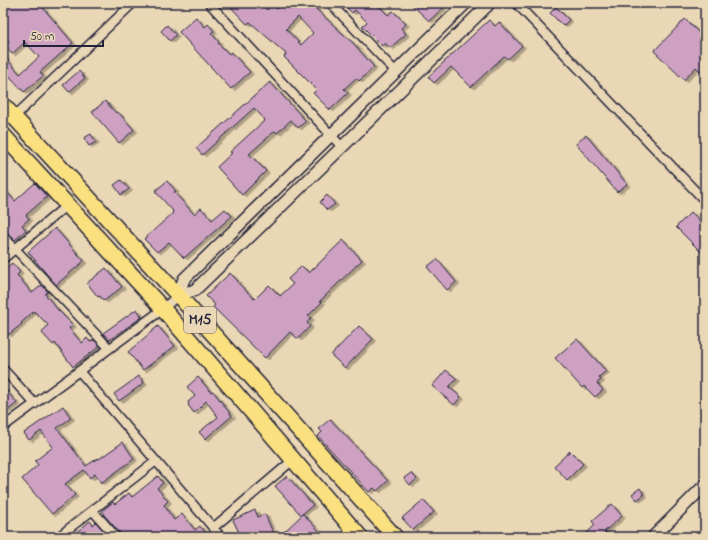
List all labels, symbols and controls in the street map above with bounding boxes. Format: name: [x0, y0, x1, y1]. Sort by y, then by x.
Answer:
scale bar: [24, 22, 103, 48]
text: 50 m: [30, 28, 54, 46]
road number: M15: [184, 307, 216, 333]

